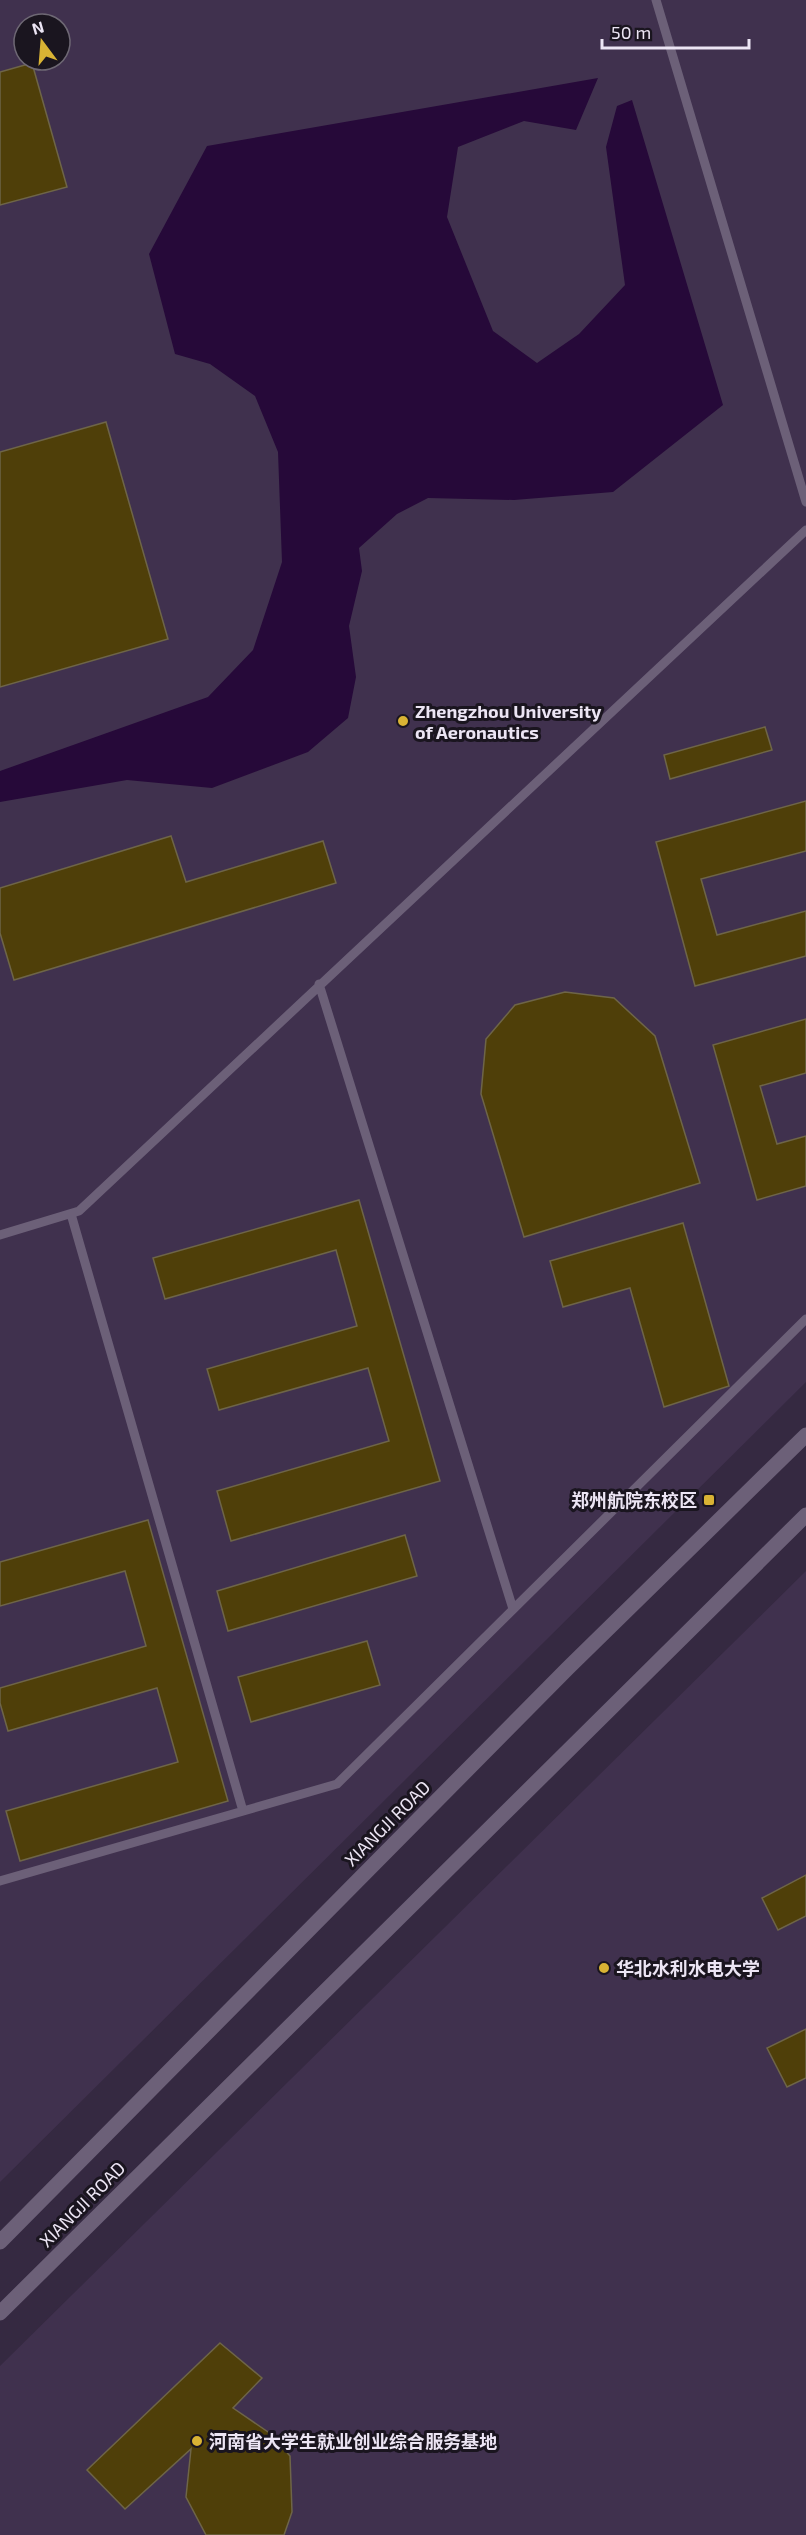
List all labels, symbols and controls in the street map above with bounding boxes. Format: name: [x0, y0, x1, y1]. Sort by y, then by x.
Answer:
north arrow: [12, 12, 72, 72]
scale bar: [602, 12, 749, 50]
text: N: [30, 16, 46, 38]
text: 50 m: [611, 21, 651, 43]
place label: Zhengzhou University of Aeronautics: [415, 700, 602, 743]
marker: Zhengzhou University of Aeronautics: [396, 714, 410, 728]
place label: 郑州航院东校区: [571, 1489, 697, 1511]
marker: 郑州航院东校区: [702, 1493, 716, 1507]
street label: XIANGJI ROAD: [340, 1776, 434, 1870]
place label: 华北水利水电大学: [616, 1957, 760, 1979]
marker: 华北水利水电大学: [597, 1961, 611, 1975]
street label: XIANGJI ROAD: [35, 2157, 129, 2251]
place label: 河南省大学生就业创业综合服务基地: [209, 2430, 497, 2452]
marker: 河南省大学生就业创业综合服务基地: [190, 2434, 204, 2448]

